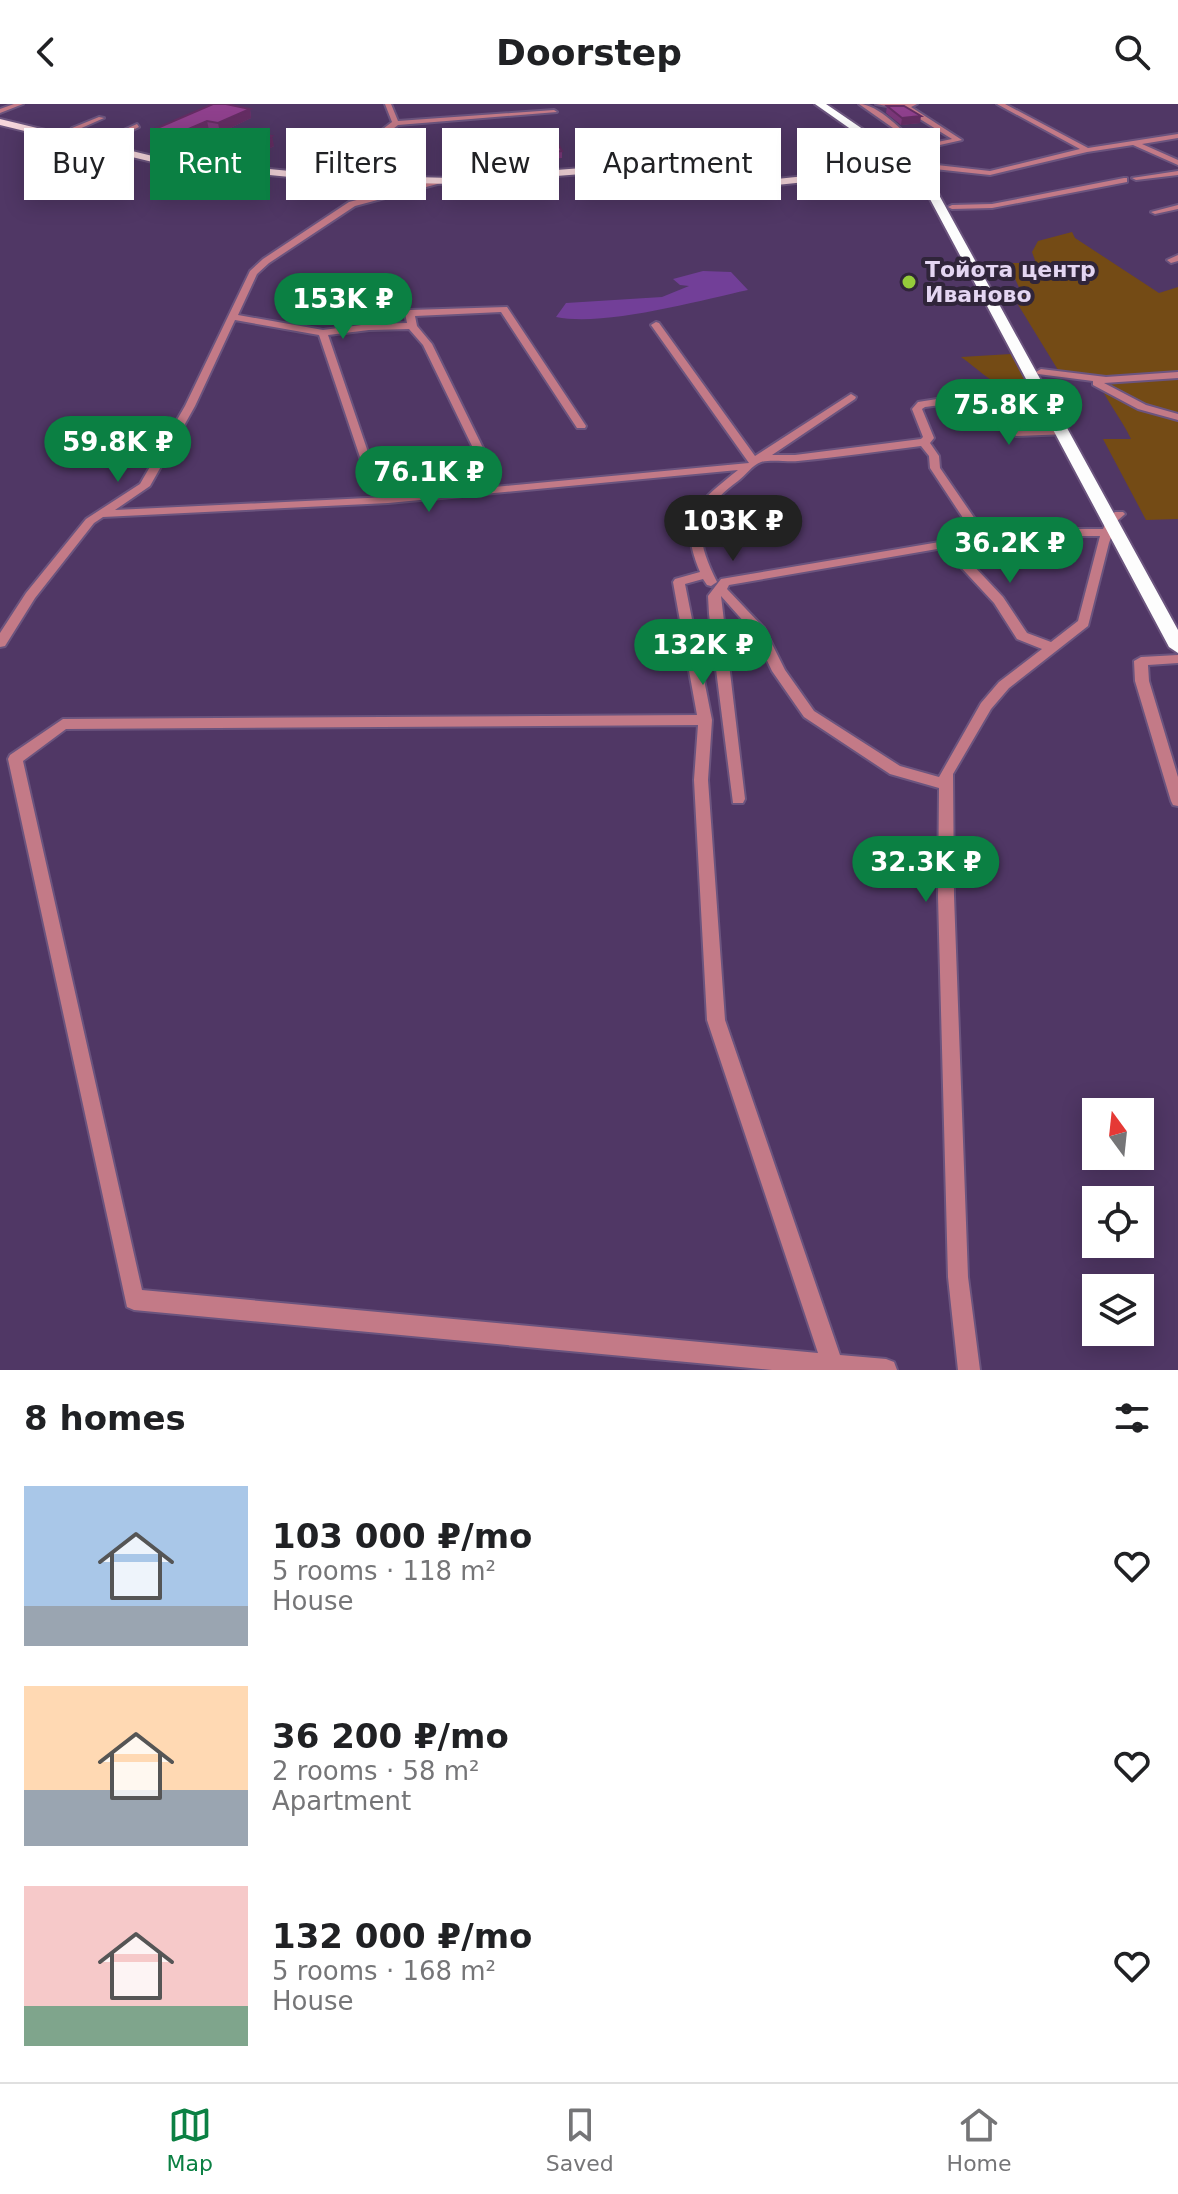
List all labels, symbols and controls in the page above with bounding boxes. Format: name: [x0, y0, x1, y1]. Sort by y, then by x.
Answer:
icon: back: [24, 30, 68, 74]
icon: search: [1110, 30, 1154, 74]
text: Doorstep: [496, 32, 682, 73]
chip: Buy: [24, 128, 134, 200]
chip: Rent: [150, 128, 270, 200]
chip: Filters: [286, 128, 426, 200]
chip: New: [442, 128, 559, 200]
chip: Apartment: [575, 128, 781, 200]
chip: House: [797, 128, 940, 200]
place label: Тойота центр Иваново: [925, 257, 1096, 307]
pin: 153K ₽: [278, 273, 408, 341]
marker: Тойота центр Иваново: [900, 273, 918, 291]
text: 153K ₽: [292, 284, 394, 314]
pin: 75.8K ₽: [935, 379, 1083, 447]
text: 75.8K ₽: [953, 390, 1065, 420]
pin: 59.8K ₽: [44, 416, 192, 484]
text: 59.8K ₽: [62, 427, 174, 457]
pin: 76.1K ₽: [355, 446, 503, 514]
text: 76.1K ₽: [373, 457, 485, 487]
pin: 103K ₽: [668, 495, 798, 563]
text: 103K ₽: [682, 506, 784, 536]
pin: 36.2K ₽: [936, 517, 1084, 585]
text: 36.2K ₽: [954, 528, 1066, 558]
pin: 132K ₽: [638, 619, 768, 687]
text: 132K ₽: [652, 630, 754, 660]
pin: 32.3K ₽: [852, 836, 1000, 904]
text: 32.3K ₽: [870, 847, 982, 877]
north arrow: [1082, 1098, 1154, 1170]
map controls: [1082, 1098, 1154, 1346]
button: locate: [1082, 1186, 1154, 1258]
button: layers: [1082, 1274, 1154, 1346]
icon: filters: [1110, 1396, 1154, 1440]
text: 8 homes: [24, 1398, 186, 1438]
text: 103 000 ₽/mo: [272, 1516, 532, 1556]
icon: home: [88, 1518, 184, 1614]
icon: heart: [1110, 1544, 1154, 1588]
text: 5 rooms · 118 m²: [272, 1556, 496, 1586]
text: House: [272, 1586, 353, 1616]
text: 36 200 ₽/mo: [272, 1716, 509, 1756]
icon: home: [88, 1718, 184, 1814]
icon: heart: [1110, 1744, 1154, 1788]
text: 2 rooms · 58 m²: [272, 1756, 480, 1786]
text: Apartment: [272, 1786, 411, 1816]
text: 132 000 ₽/mo: [272, 1916, 532, 1956]
icon: home: [88, 1918, 184, 2014]
icon: heart: [1110, 1944, 1154, 1988]
text: 5 rooms · 168 m²: [272, 1956, 496, 1986]
text: House: [272, 1986, 353, 2016]
tab: Map: [166, 2103, 213, 2176]
tab: Saved: [546, 2103, 614, 2176]
tab: Home: [947, 2103, 1012, 2176]

